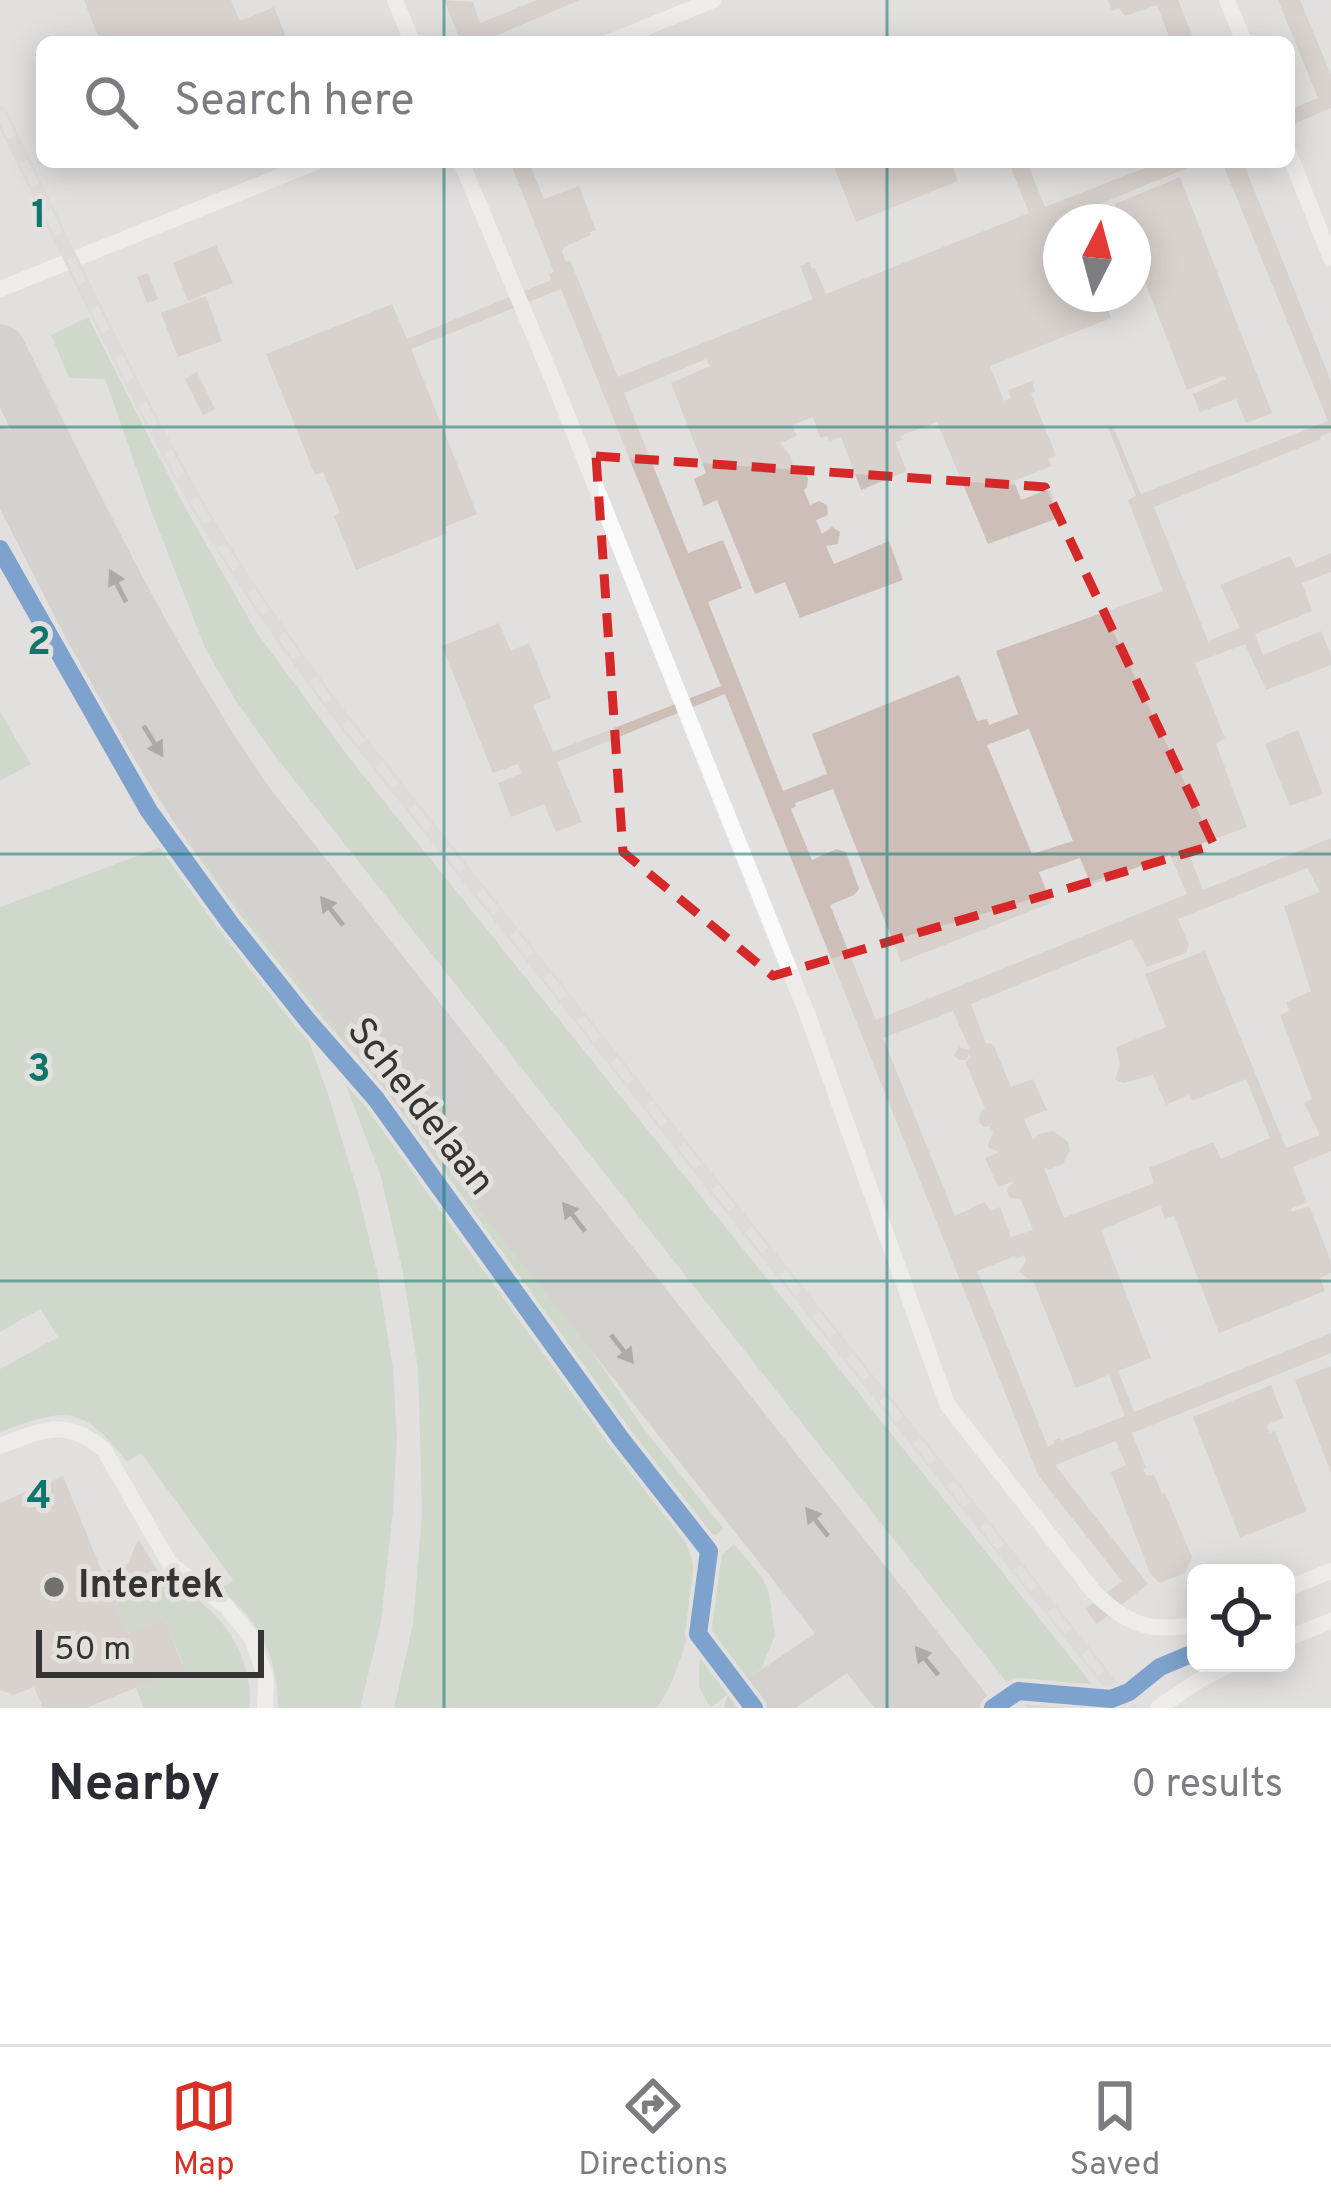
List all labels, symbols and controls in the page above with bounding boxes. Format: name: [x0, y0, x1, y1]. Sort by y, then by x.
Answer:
search box: [36, 36, 1295, 168]
icon: search: [78, 69, 144, 135]
text: Search here: [174, 74, 414, 131]
text: 1: [31, 193, 47, 242]
north arrow: [1043, 204, 1151, 312]
one-way arrow: [108, 569, 128, 604]
text: 2: [27, 620, 51, 669]
one-way arrow: [142, 725, 164, 758]
one-way arrow: [320, 896, 345, 927]
street label: Scheldelaan: [334, 1009, 504, 1207]
text: 3: [27, 1047, 51, 1096]
one-way arrow: [562, 1201, 587, 1232]
one-way arrow: [609, 1334, 634, 1365]
text: 4: [26, 1474, 52, 1523]
one-way arrow: [805, 1507, 830, 1538]
place label: Intertek: [78, 1563, 224, 1612]
map controls: [1187, 1564, 1295, 1672]
button: locate: [1187, 1564, 1295, 1672]
marker: Intertek: [41, 1574, 67, 1600]
scale bar: [36, 1624, 264, 1677]
text: 50 m: [54, 1630, 131, 1672]
one-way arrow: [915, 1645, 940, 1676]
text: Nearby: [48, 1754, 220, 1819]
text: 0 results: [1131, 1762, 1283, 1811]
tab: Map: [171, 2073, 237, 2187]
tab: Directions: [578, 2073, 728, 2187]
tab: Saved: [1070, 2073, 1160, 2187]

